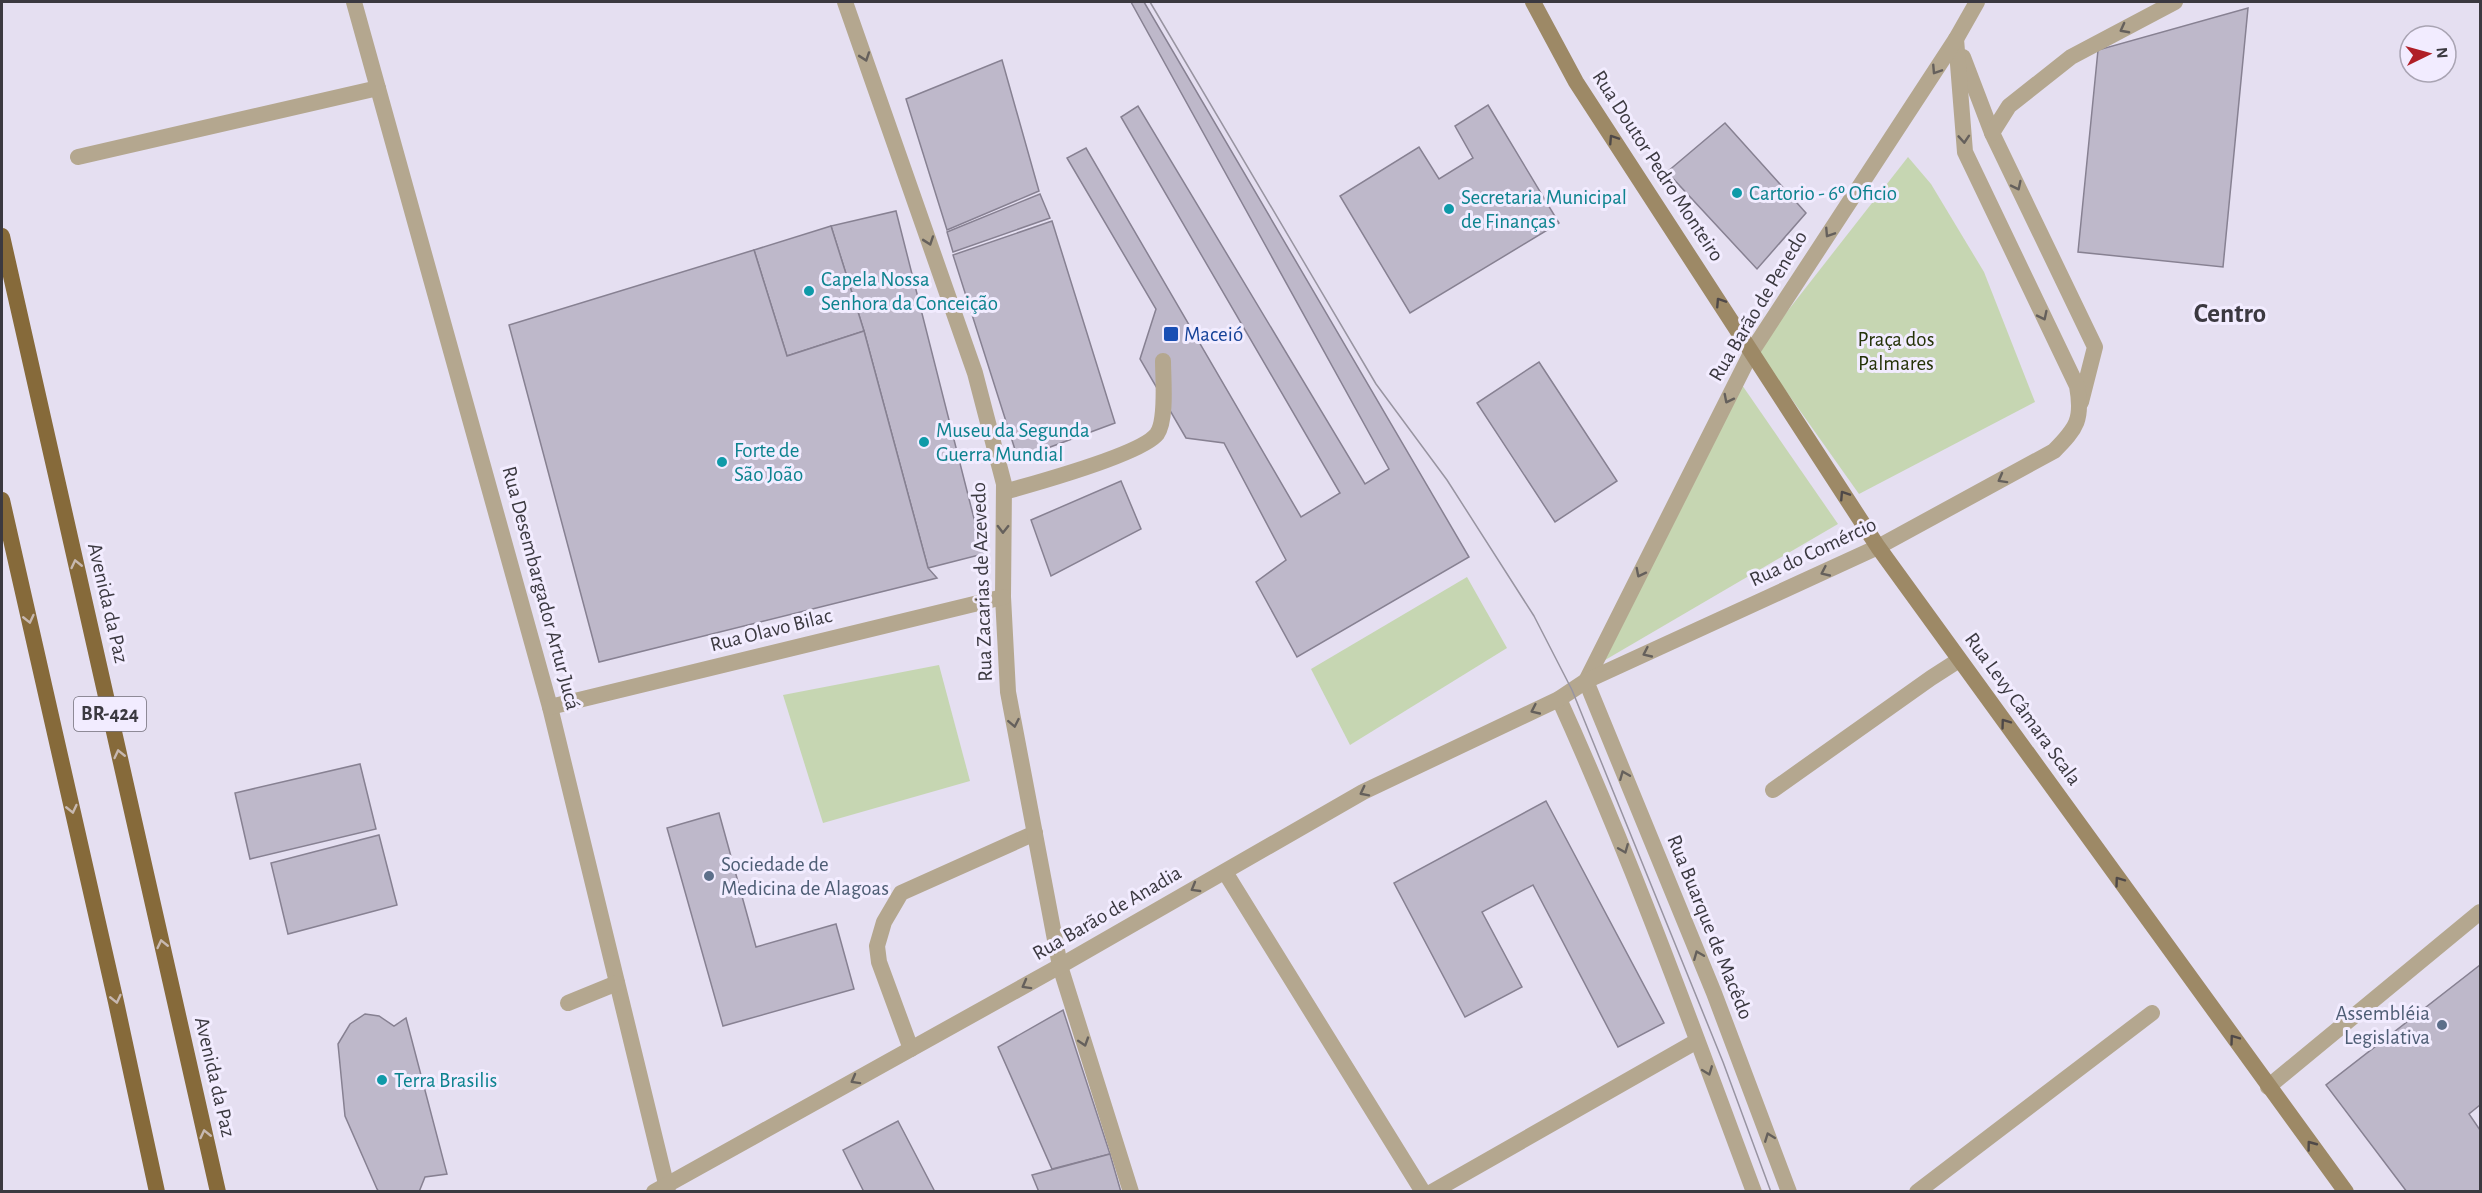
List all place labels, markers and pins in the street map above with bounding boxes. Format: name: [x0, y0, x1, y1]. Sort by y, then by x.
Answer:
place label: Cartorio - 6º Oficio: [1749, 183, 1897, 204]
marker: Cartorio - 6º Oficio: [1730, 186, 1744, 200]
place label: Secretaria Municipal de Finanças: [1461, 187, 1627, 232]
marker: Secretaria Municipal de Finanças: [1442, 202, 1456, 216]
place label: Capela Nossa Senhora da Conceição: [821, 269, 998, 314]
marker: Capela Nossa Senhora da Conceição: [802, 284, 816, 298]
place label: Maceió: [1184, 324, 1243, 345]
marker: Maceió: [1162, 325, 1180, 343]
place label: Museu da Segunda Guerra Mundial: [936, 420, 1090, 465]
marker: Museu da Segunda Guerra Mundial: [917, 435, 931, 449]
place label: Forte de São João: [734, 440, 803, 485]
marker: Forte de São João: [715, 455, 729, 469]
place label: Sociedade de Medicina de Alagoas: [721, 854, 889, 899]
marker: Sociedade de Medicina de Alagoas: [702, 869, 716, 883]
place label: Assembléia Legislativa: [2335, 1003, 2430, 1048]
marker: Assembléia Legislativa: [2435, 1018, 2449, 1032]
place label: Terra Brasilis: [394, 1070, 497, 1091]
marker: Terra Brasilis: [375, 1073, 389, 1087]

